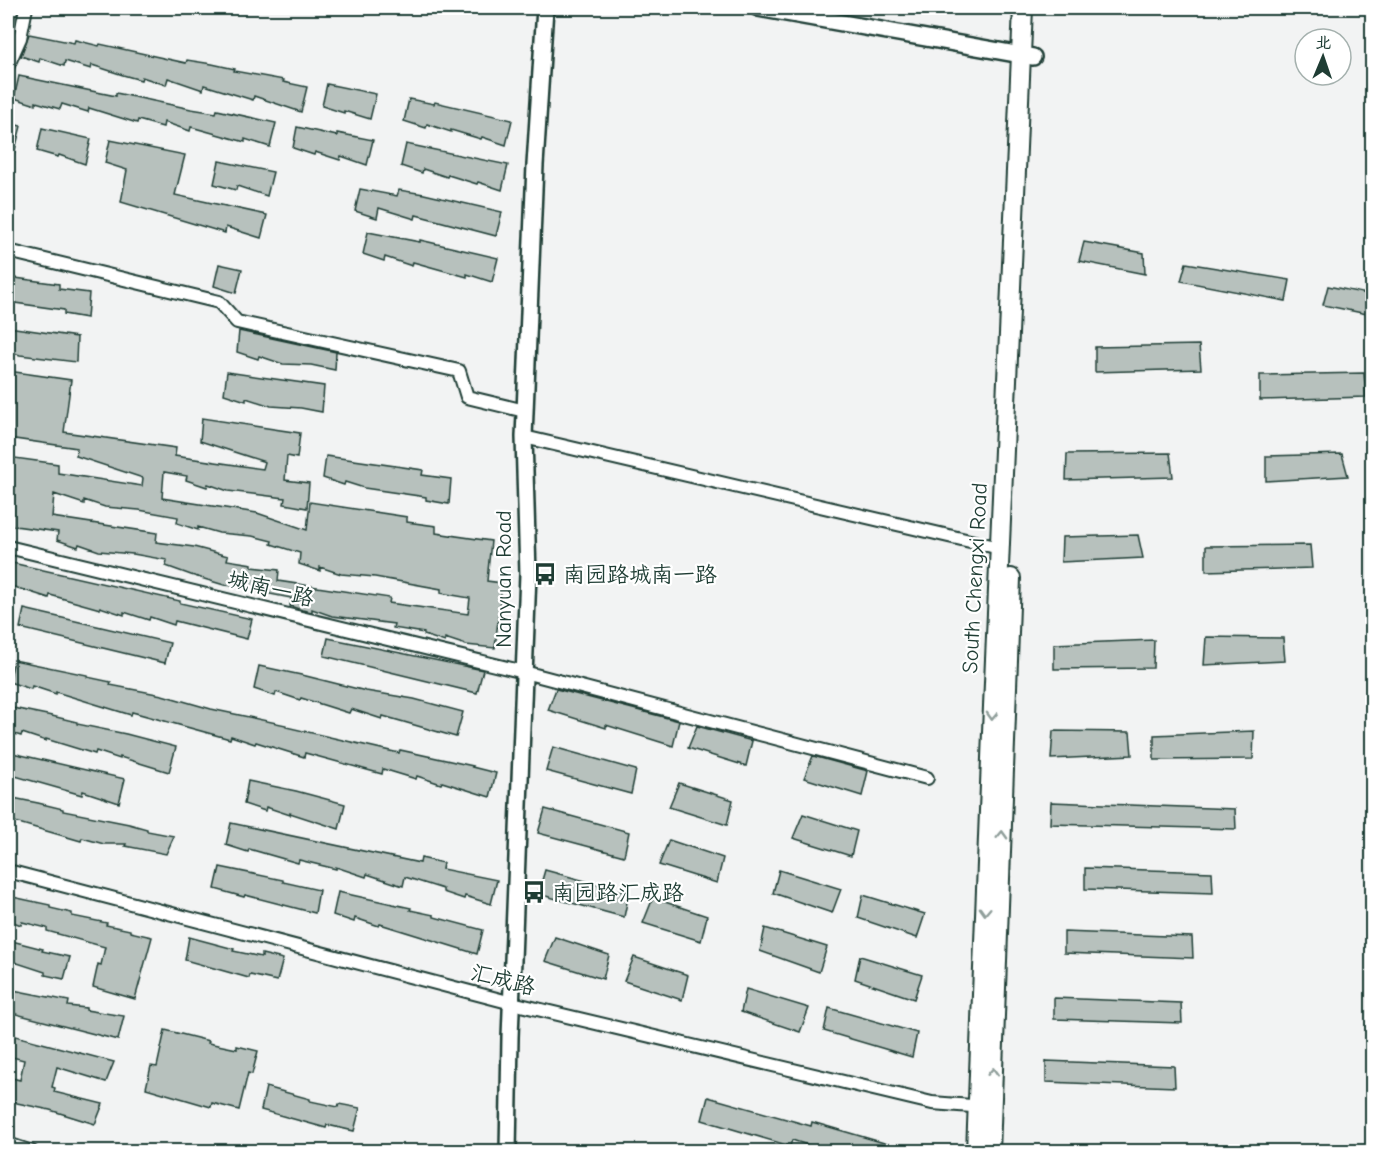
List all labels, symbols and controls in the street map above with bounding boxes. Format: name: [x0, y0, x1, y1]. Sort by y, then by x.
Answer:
north arrow: [1293, 27, 1353, 87]
text: 北: [1315, 34, 1332, 52]
street label: South Chengxi Road: [957, 482, 993, 674]
street label: Nanyuan Road: [491, 510, 517, 648]
bus stop icon: 南园路城南一路: [532, 561, 558, 587]
place label: 南园路城南一路: [563, 562, 717, 588]
street label: 城南一路: [225, 566, 317, 612]
one-way arrow: [986, 712, 999, 721]
one-way arrow: [995, 831, 1008, 840]
bus stop icon: 南园路汇成路: [521, 879, 547, 905]
place label: 南园路汇成路: [552, 880, 684, 906]
one-way arrow: [979, 907, 992, 916]
street label: 汇成路: [468, 959, 538, 1001]
one-way arrow: [987, 1068, 999, 1077]

